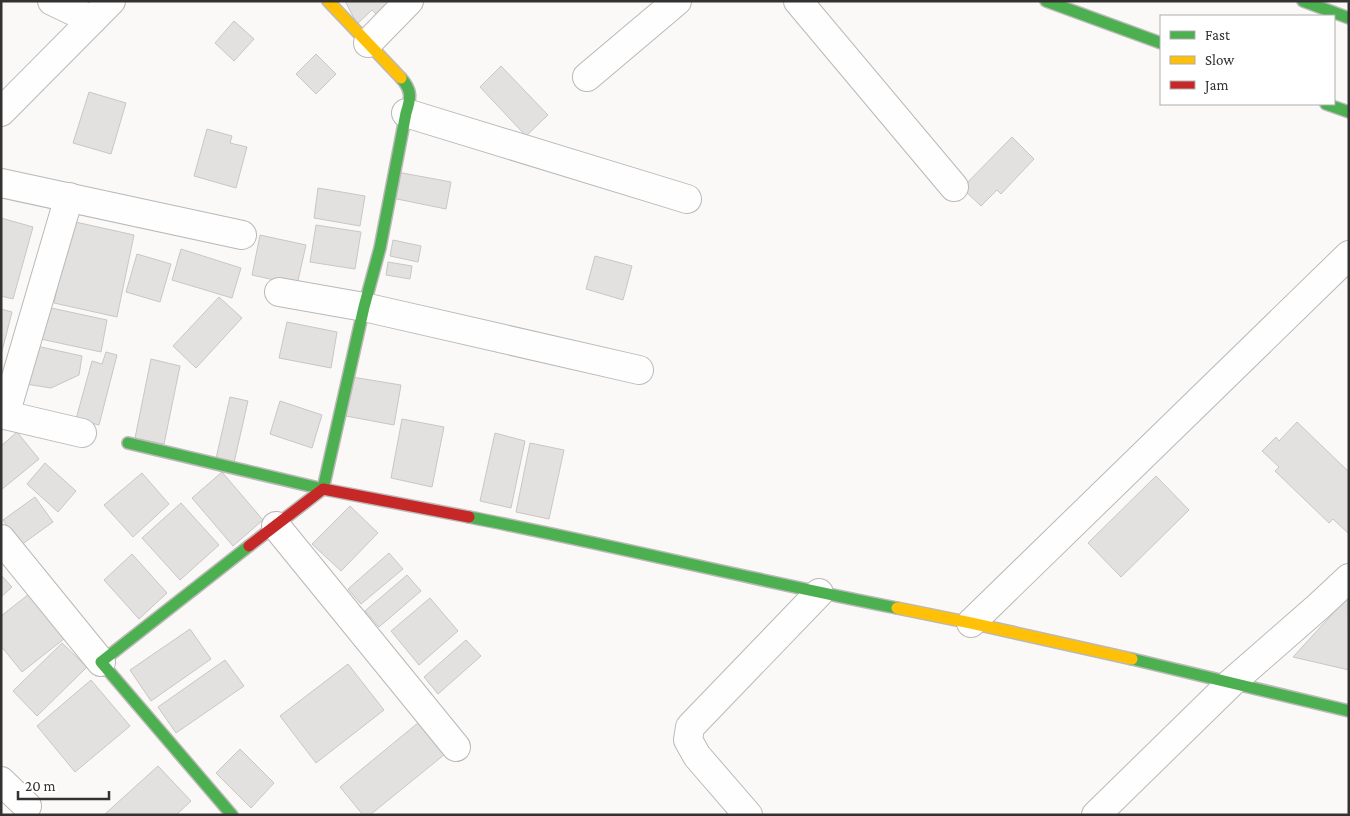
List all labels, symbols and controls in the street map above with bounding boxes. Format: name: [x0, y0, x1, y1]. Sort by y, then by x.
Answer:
legend: [1160, 15, 1335, 105]
text: Fast: [1205, 27, 1231, 43]
text: Slow: [1205, 52, 1235, 68]
text: Jam: [1203, 77, 1228, 94]
scale bar: [18, 768, 109, 800]
text: 20 m: [25, 778, 56, 794]

